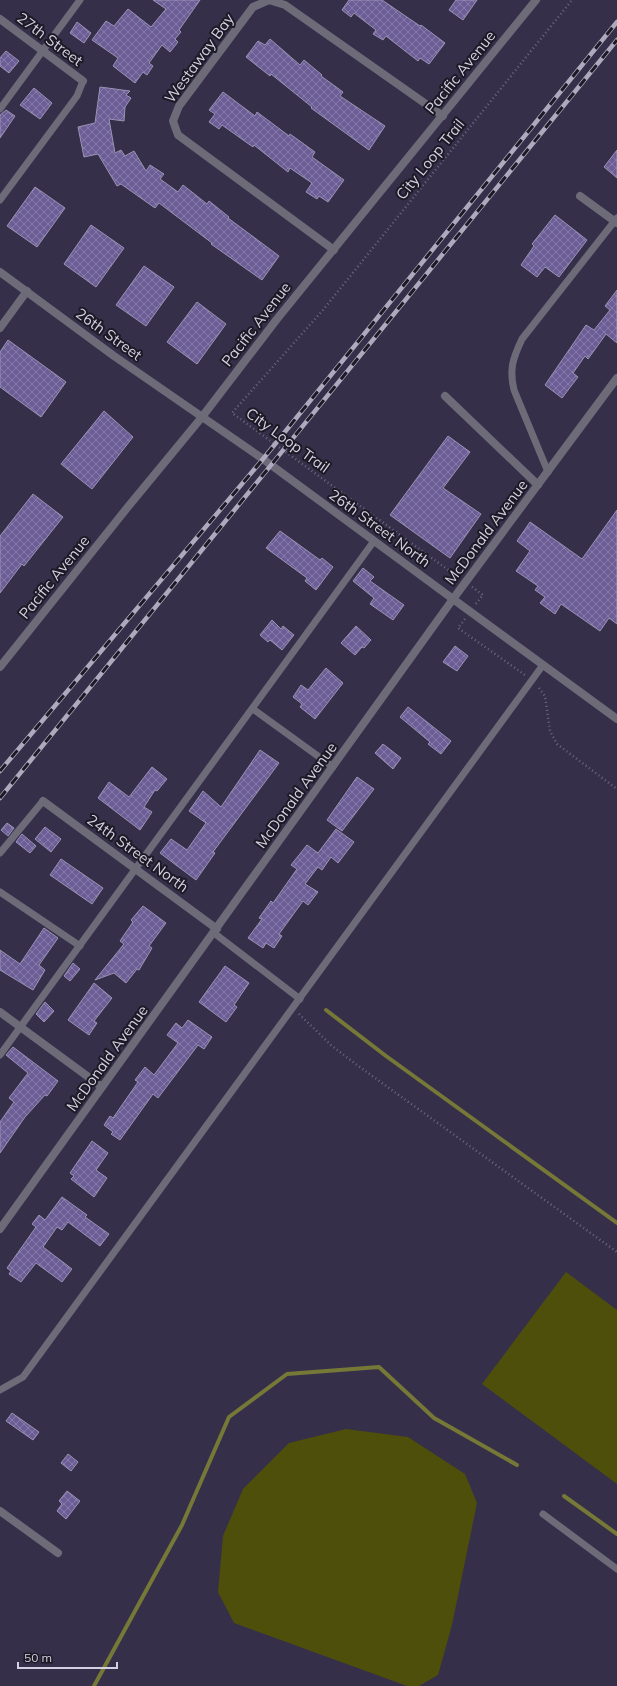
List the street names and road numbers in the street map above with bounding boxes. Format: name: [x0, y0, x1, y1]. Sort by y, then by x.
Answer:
street label: 27th Street: [13, 8, 87, 70]
street label: Westaway Bay: [160, 9, 238, 107]
street label: Pacific Avenue: [421, 27, 499, 117]
street label: City Loop Trail: [392, 115, 468, 203]
street label: Pacific Avenue: [217, 278, 295, 370]
street label: 26th Street: [72, 304, 146, 364]
street label: City Loop Trail: [243, 403, 333, 477]
street label: McDonald Avenue: [440, 476, 532, 588]
street label: 26th Street North: [325, 485, 435, 571]
street label: Pacific Avenue: [15, 532, 93, 622]
street label: McDonald Avenue: [251, 738, 341, 852]
street label: 24th Street North: [83, 810, 193, 896]
street label: McDonald Avenue: [62, 1001, 152, 1115]

